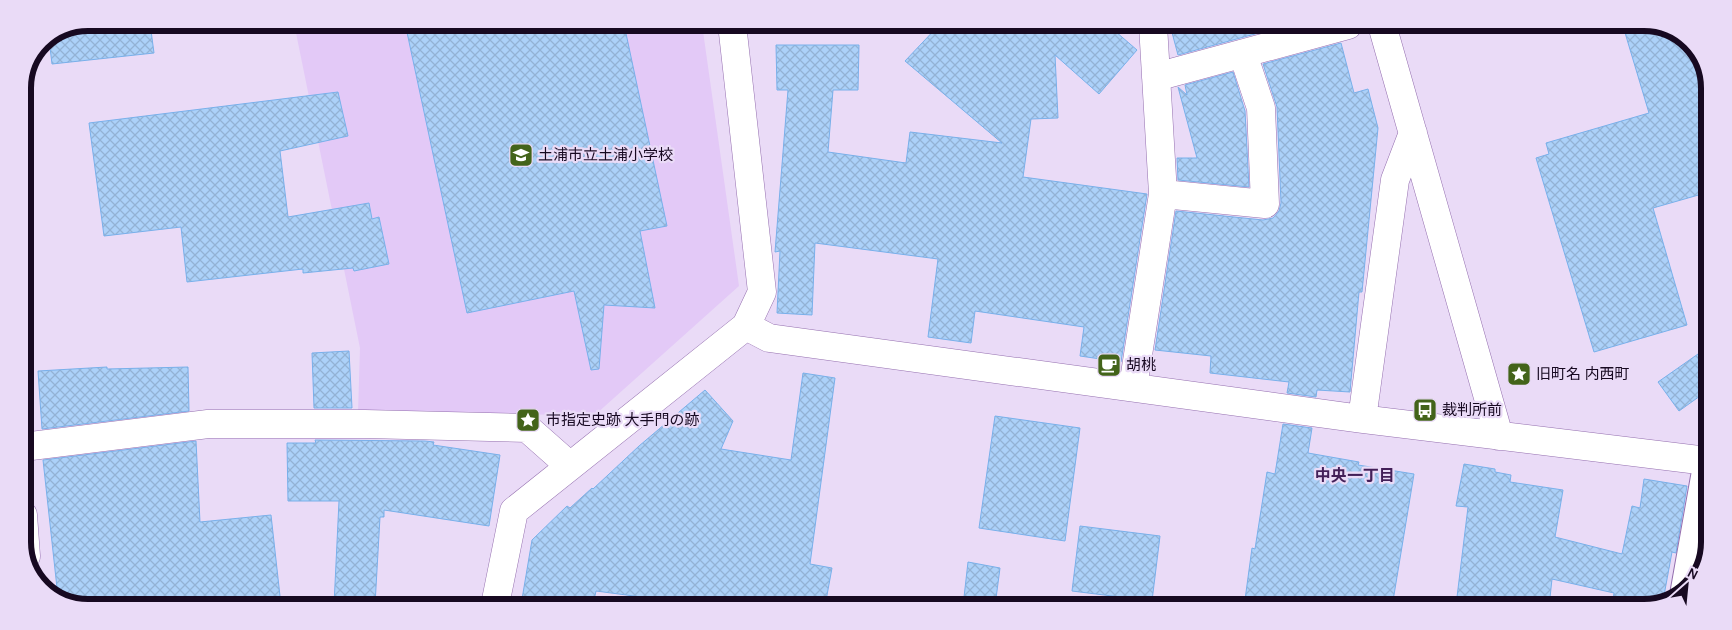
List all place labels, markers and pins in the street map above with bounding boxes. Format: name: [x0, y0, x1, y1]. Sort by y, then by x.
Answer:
school or university icon: 土浦市立土浦小学校: [508, 142, 534, 168]
place label: 土浦市立土浦小学校: [538, 146, 673, 164]
cafe icon: 胡桃: [1096, 352, 1122, 378]
place label: 胡桃: [1126, 356, 1156, 374]
place icon: 旧町名 内西町: [1506, 361, 1532, 387]
place label: 旧町名 内西町: [1536, 365, 1630, 383]
bus stop icon: 裁判所前: [1412, 397, 1438, 423]
place label: 裁判所前: [1442, 401, 1502, 419]
place icon: 市指定史跡 大手門の跡: [515, 407, 541, 433]
place label: 市指定史跡 大手門の跡: [546, 411, 700, 429]

